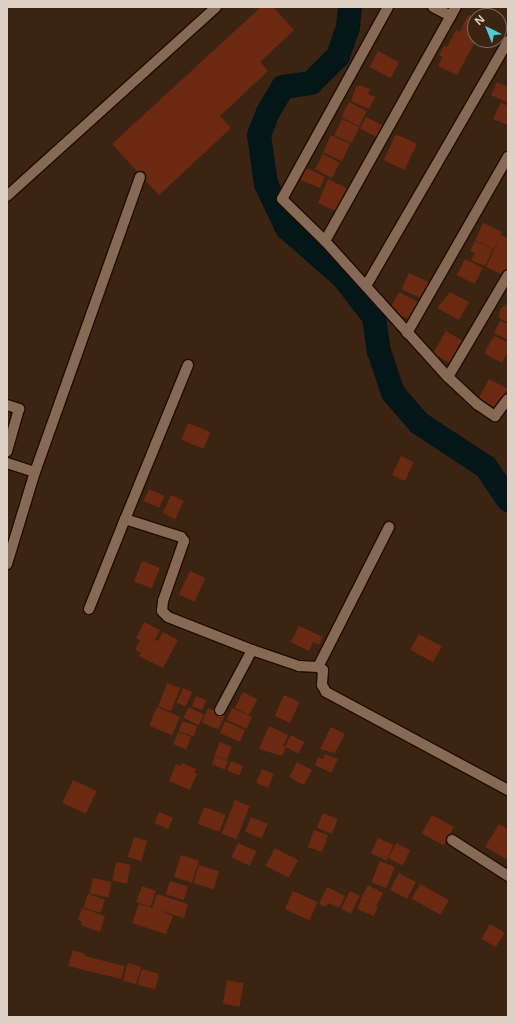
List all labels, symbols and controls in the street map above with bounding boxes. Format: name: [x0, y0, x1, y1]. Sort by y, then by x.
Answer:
north arrow: [467, 8, 507, 48]
text: N: [471, 11, 488, 28]

